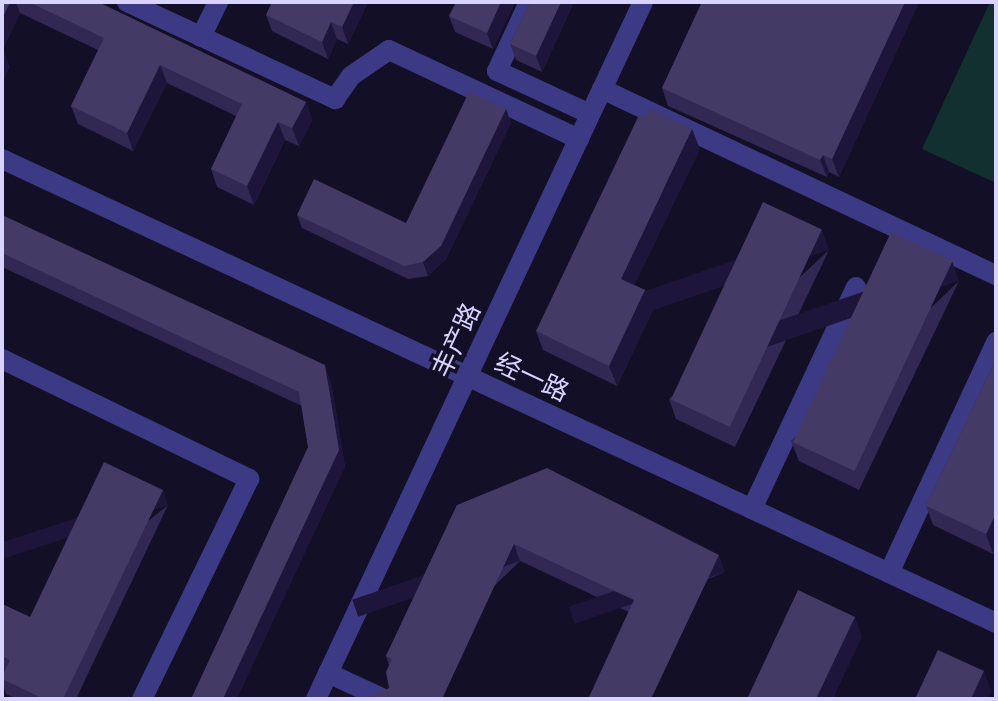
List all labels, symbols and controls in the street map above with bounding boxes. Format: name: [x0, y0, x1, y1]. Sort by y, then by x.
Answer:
street label: 丰产路: [425, 298, 487, 382]
street label: 经一路: [490, 346, 574, 408]

